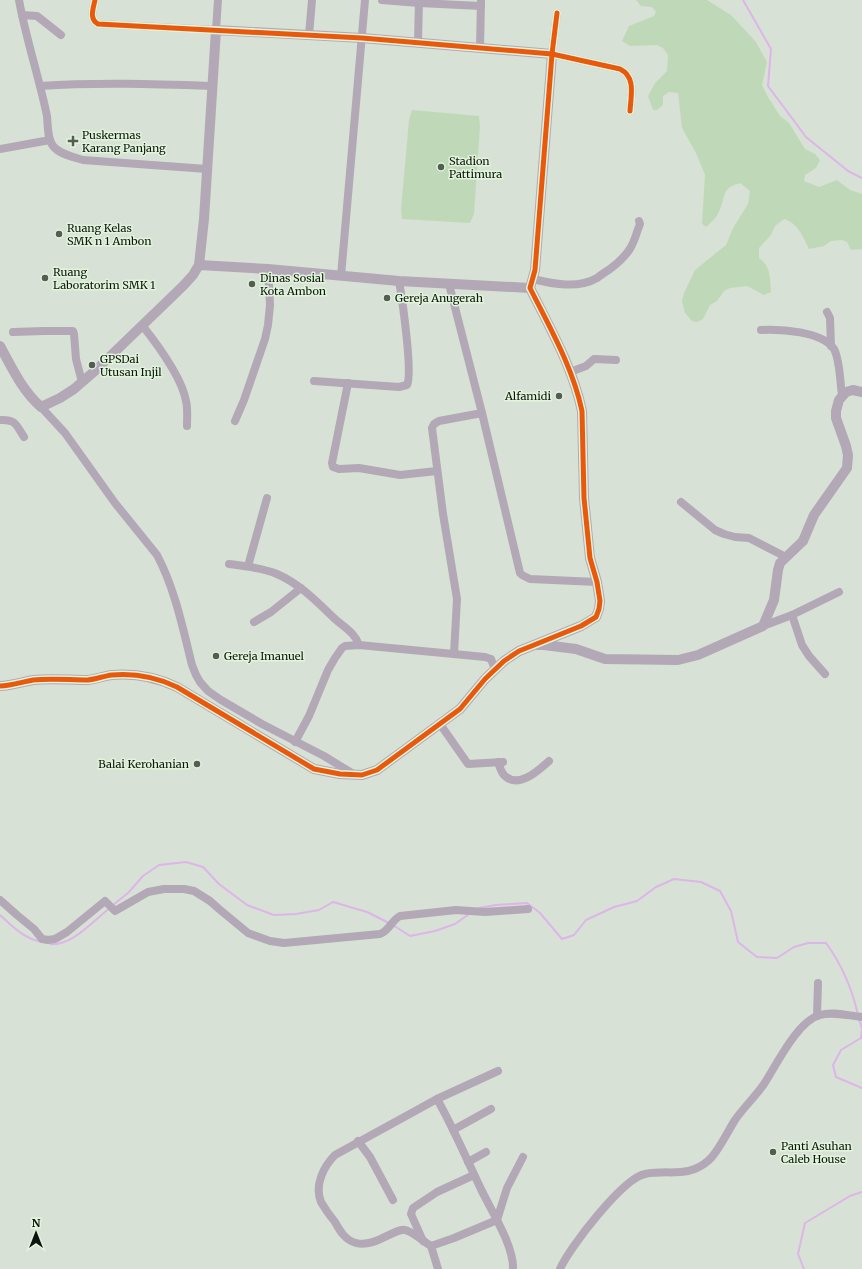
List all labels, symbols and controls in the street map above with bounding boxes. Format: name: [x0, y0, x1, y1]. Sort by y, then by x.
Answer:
place label: Puskermas Karang Panjang: [82, 128, 166, 155]
marker: Puskermas Karang Panjang: [67, 135, 79, 147]
place label: Stadion Pattimura: [449, 154, 502, 181]
marker: Stadion Pattimura: [436, 162, 446, 172]
place label: Ruang Kelas SMK n 1 Ambon: [67, 221, 152, 248]
marker: Ruang Kelas SMK n 1 Ambon: [54, 229, 64, 239]
place label: Ruang Laboratorim SMK 1: [53, 265, 155, 292]
place label: Dinas Sosial Kota Ambon: [260, 271, 327, 298]
marker: Ruang Laboratorim SMK 1: [40, 273, 50, 283]
marker: Dinas Sosial Kota Ambon: [247, 279, 257, 289]
place label: Gereja Anugerah: [395, 291, 484, 305]
marker: Gereja Anugerah: [382, 293, 392, 303]
place label: GPSDai Utusan Injil: [100, 352, 162, 379]
marker: GPSDai Utusan Injil: [87, 360, 97, 370]
place label: Alfamidi: [504, 389, 551, 403]
marker: Alfamidi: [554, 391, 564, 401]
place label: Gereja Imanuel: [224, 649, 305, 663]
marker: Gereja Imanuel: [211, 651, 221, 661]
place label: Balai Kerohanian: [98, 757, 190, 771]
marker: Balai Kerohanian: [192, 759, 202, 769]
place label: Panti Asuhan Caleb House: [781, 1139, 853, 1166]
marker: Panti Asuhan Caleb House: [768, 1147, 778, 1157]
north arrow: [16, 1213, 56, 1253]
text: N: [32, 1216, 41, 1230]

